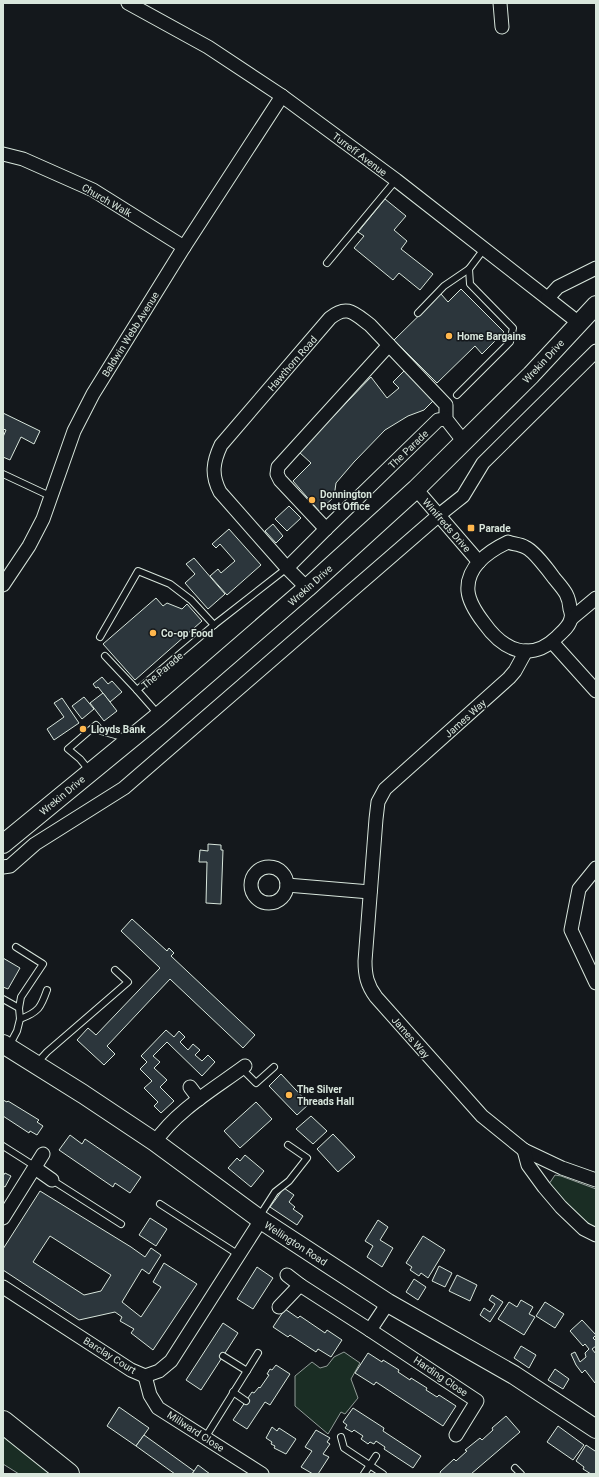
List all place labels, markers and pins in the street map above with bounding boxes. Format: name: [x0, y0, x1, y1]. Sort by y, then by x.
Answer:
marker: Home Bargains: [444, 331, 454, 341]
place label: Home Bargains: [457, 331, 526, 342]
place label: Donnington Post Office: [320, 489, 372, 512]
marker: Donnington Post Office: [307, 495, 317, 505]
marker: Parade: [466, 523, 476, 533]
place label: Parade: [479, 523, 511, 534]
marker: Co-op Food: [148, 628, 158, 638]
place label: Co-op Food: [161, 628, 214, 639]
marker: Lloyds Bank: [78, 724, 88, 734]
place label: Lloyds Bank: [91, 724, 146, 735]
place label: The Silver Threads Hall: [297, 1084, 354, 1107]
marker: The Silver Threads Hall: [284, 1090, 294, 1100]

